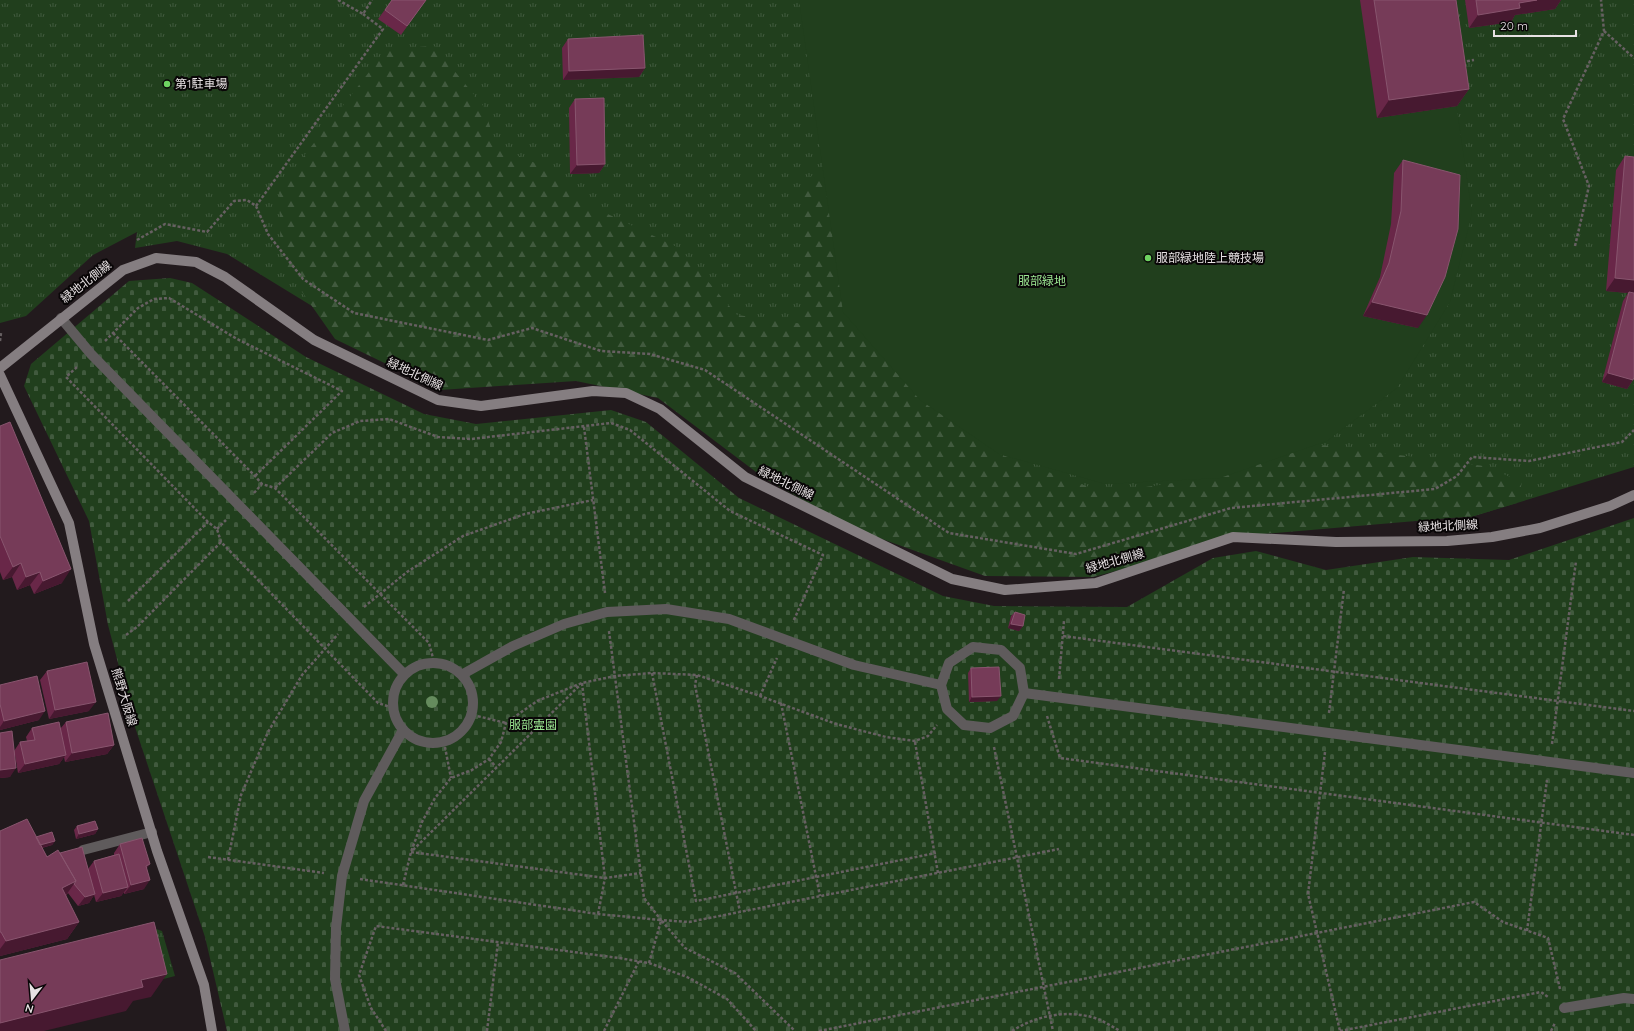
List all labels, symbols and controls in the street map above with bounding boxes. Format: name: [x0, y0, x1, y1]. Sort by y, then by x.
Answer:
scale bar: [1494, 12, 1576, 38]
text: 20 m: [1500, 18, 1528, 33]
place label: 第1駐車場: [175, 76, 227, 91]
marker: 第1駐車場: [162, 79, 172, 89]
place label: 服部緑地陸上競技場: [1156, 250, 1264, 265]
marker: 服部緑地陸上競技場: [1143, 253, 1153, 263]
street label: 緑地北側線: [57, 257, 114, 306]
park label: 服部緑地: [1018, 273, 1066, 288]
street label: 緑地北側線: [385, 354, 446, 393]
street label: 緑地北側線: [756, 463, 816, 502]
street label: 緑地北側線: [1418, 516, 1478, 535]
street label: 緑地北側線: [1084, 545, 1146, 576]
street label: 熊野大阪線: [109, 666, 140, 728]
park label: 服部霊園: [509, 717, 557, 732]
north arrow: [12, 979, 52, 1019]
text: N: [23, 1001, 35, 1016]

